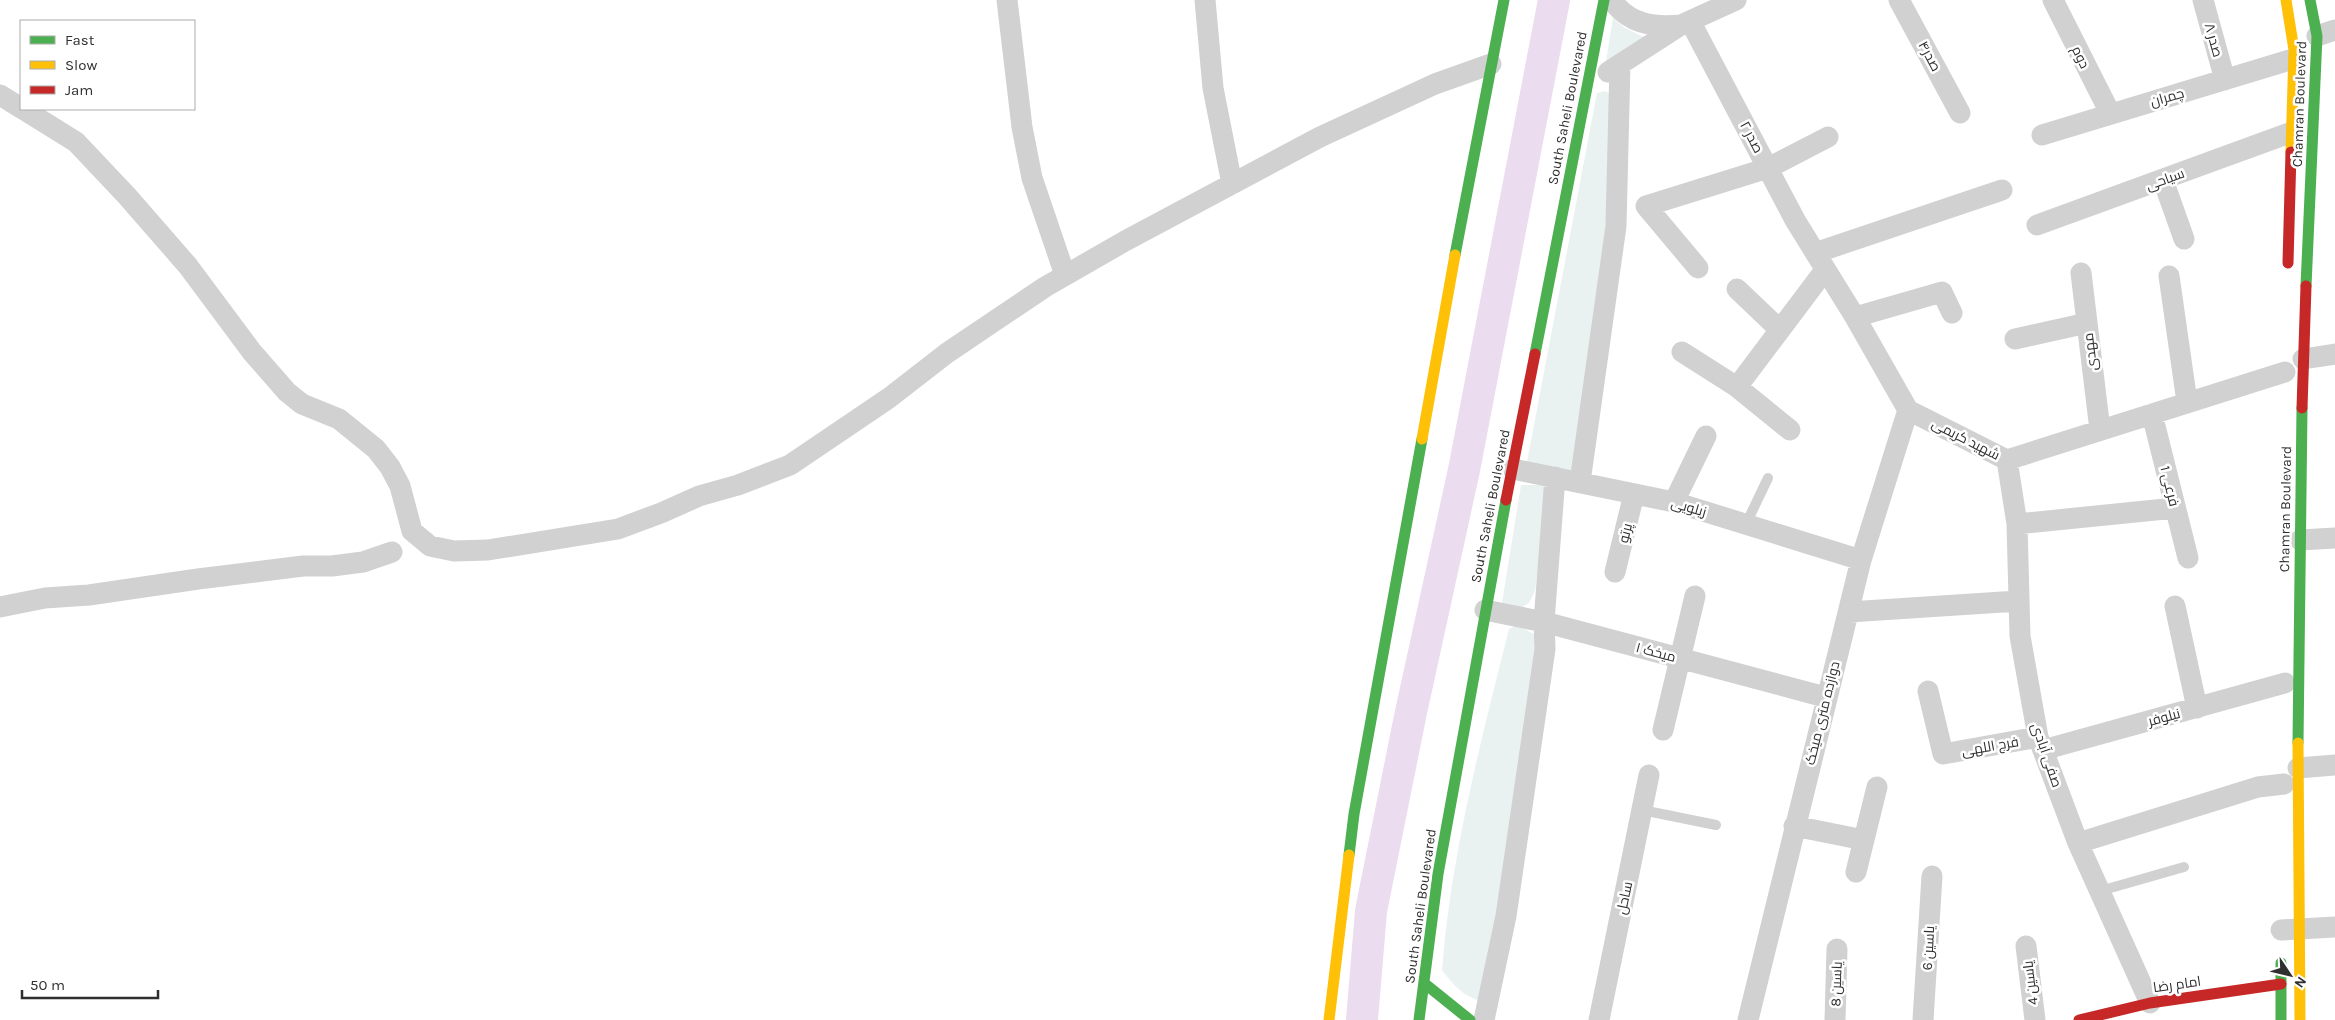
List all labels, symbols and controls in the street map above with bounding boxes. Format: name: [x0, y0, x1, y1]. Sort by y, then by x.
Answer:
legend: [20, 20, 195, 110]
street label: صدر ۸: [2201, 21, 2226, 59]
street label: South Saheli Boulevared: [1544, 30, 1591, 186]
text: Fast: [65, 31, 95, 49]
street label: صدر۴: [1915, 38, 1945, 74]
street label: Chamran Boulevard: [2289, 41, 2310, 167]
street label: دوم: [2067, 43, 2093, 72]
text: Slow: [65, 56, 97, 74]
text: Jam: [65, 81, 93, 99]
street label: چمران: [2148, 85, 2186, 111]
street label: صدر ۲: [1736, 119, 1767, 156]
street label: سیاحی: [2143, 165, 2187, 194]
street label: مهدی: [2080, 332, 2101, 372]
street label: شهید کریمی: [1929, 415, 2003, 464]
street label: South Saheli Boulevared: [1467, 428, 1514, 584]
street label: Chamran Boulevard: [2276, 446, 2295, 572]
street label: فرعی 1: [2156, 464, 2183, 508]
street label: زیلویی: [1669, 494, 1708, 521]
street label: پرتو: [1615, 521, 1637, 545]
street label: میخک ۱: [1634, 639, 1678, 666]
street label: دوازده متری میخک: [1801, 660, 1844, 767]
street label: نیلوفر: [2145, 705, 2182, 730]
street label: صفی آبادی: [2028, 721, 2065, 790]
street label: فرج اللهی: [1960, 733, 2020, 760]
street label: South Saheli Boulevared: [1401, 828, 1440, 985]
street label: ساحل: [1613, 880, 1636, 916]
street label: یاسین 6: [1919, 925, 1938, 971]
north arrow: [2265, 950, 2315, 1000]
street label: یاسین 4: [2019, 960, 2042, 1006]
street label: یاسین 8: [1827, 961, 1846, 1007]
scale bar: [22, 968, 159, 1000]
street label: امام رضا: [2152, 973, 2202, 997]
text: N: [2290, 973, 2310, 991]
text: 50 m: [30, 976, 65, 994]

